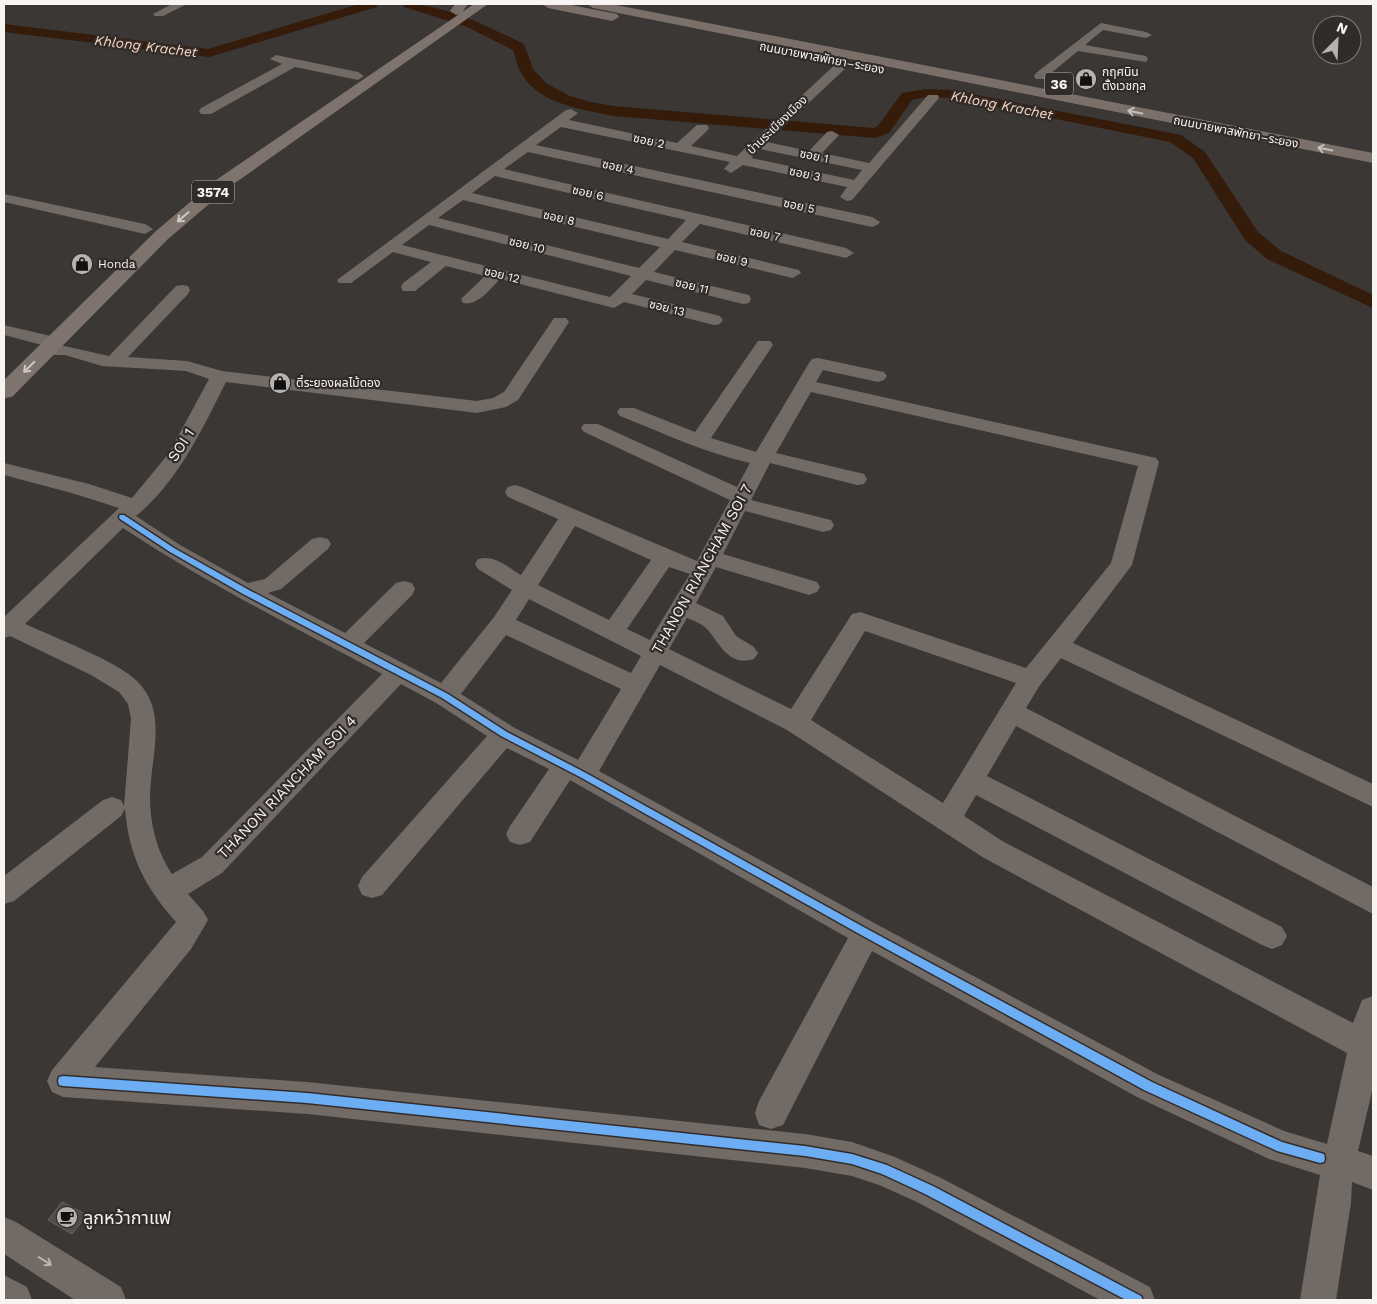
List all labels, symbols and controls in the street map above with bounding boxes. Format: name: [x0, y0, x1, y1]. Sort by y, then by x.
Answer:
north arrow: [1312, 15, 1362, 65]
text: N: [1334, 19, 1350, 38]
water label: Khlong Krachet: [94, 32, 199, 60]
street label: ถนนบายพาสพัทยา–ระยอง: [758, 39, 886, 77]
place label: กฤศนิน ตั้งเวชกุล: [1102, 65, 1146, 93]
shop icon: กฤศนิน ตั้งเวชกุล: [1074, 67, 1098, 91]
road number: 36: [1045, 72, 1073, 96]
water label: Khlong Krachet: [950, 87, 1055, 123]
street label: บ้านระเบียงเมือง: [744, 93, 810, 157]
one-way arrow: [1128, 107, 1144, 117]
street label: ถนนบายพาสพัทยา–ระยอง: [1172, 113, 1300, 151]
street label: ซอย 2: [632, 131, 666, 151]
one-way arrow: [1318, 143, 1334, 153]
street label: ซอย 1: [798, 146, 830, 166]
street label: ซอย 4: [601, 157, 635, 177]
street label: ซอย 3: [788, 164, 822, 184]
road number: 3574: [192, 180, 234, 203]
street label: ซอย 6: [571, 183, 605, 203]
street label: ซอย 5: [782, 196, 816, 216]
street label: ซอย 8: [542, 208, 576, 228]
one-way arrow: [177, 212, 190, 223]
street label: ซอย 7: [748, 224, 782, 244]
street label: ซอย 10: [508, 234, 546, 256]
street label: ซอย 9: [715, 249, 749, 269]
shop icon: Honda: [70, 252, 94, 276]
place label: Honda: [98, 257, 136, 271]
street label: ซอย 12: [483, 264, 521, 286]
street label: ซอย 11: [674, 275, 710, 297]
street label: ซอย 13: [648, 297, 686, 319]
one-way arrow: [23, 361, 35, 373]
shop icon: ตี๋ระยองผลไม้ดอง: [268, 371, 292, 395]
place label: ตี๋ระยองผลไม้ดอง: [296, 374, 380, 390]
street label: SOI 1: [164, 425, 198, 465]
street label: THANON RIANCHAM SOI 7: [648, 481, 756, 657]
street label: THANON RIANCHAM SOI 4: [214, 712, 360, 862]
cafe icon: ลูกหว้ากาแฟ: [55, 1205, 79, 1229]
place label: ลูกหว้ากาแฟ: [83, 1207, 171, 1230]
one-way arrow: [37, 1256, 51, 1266]

